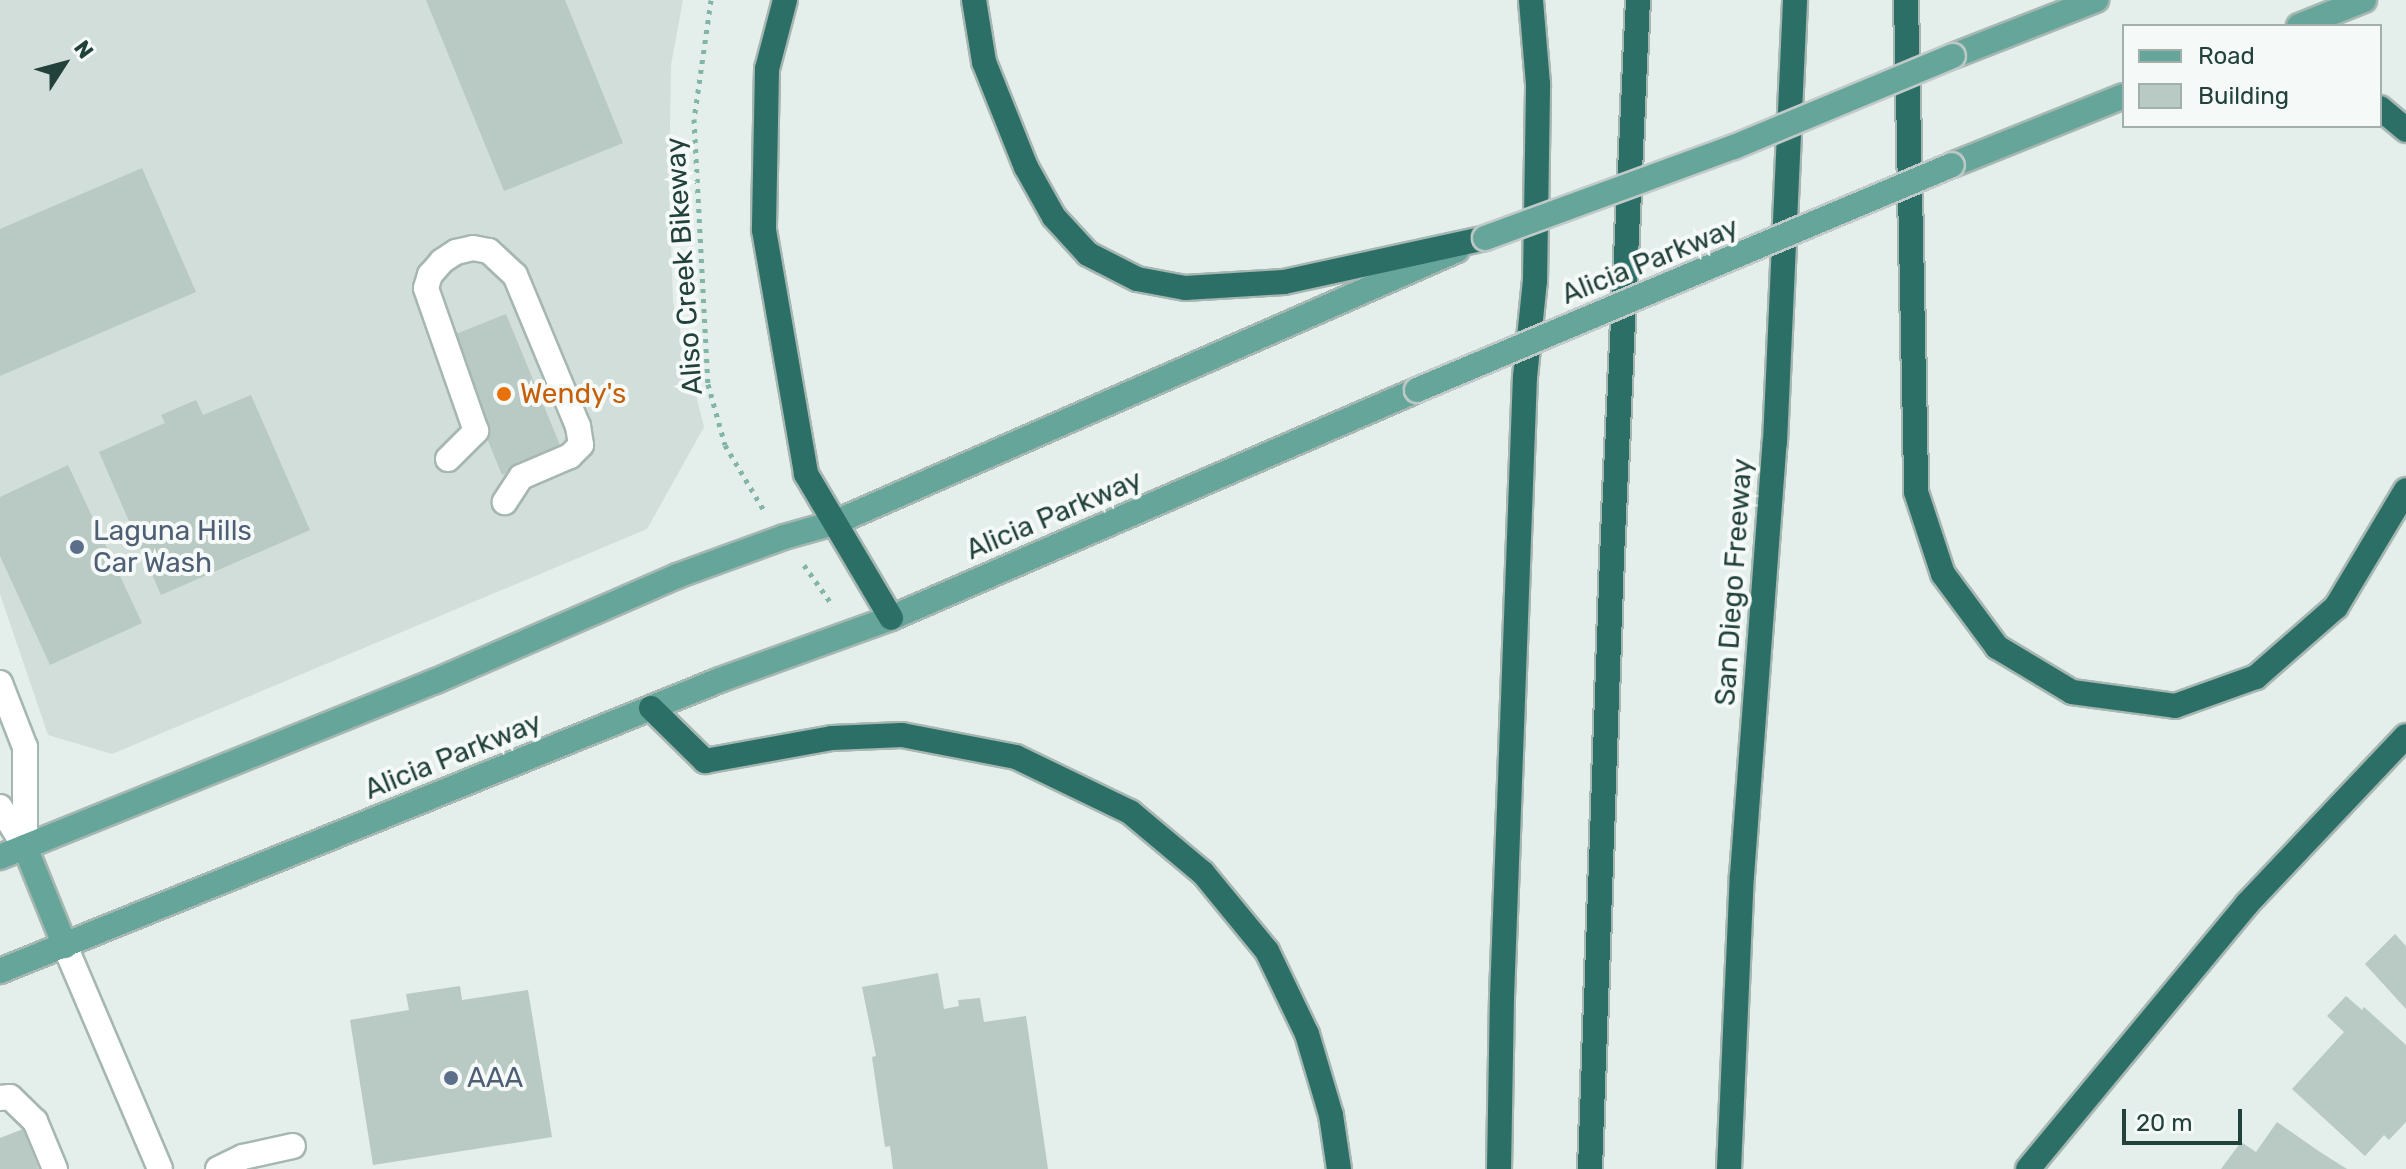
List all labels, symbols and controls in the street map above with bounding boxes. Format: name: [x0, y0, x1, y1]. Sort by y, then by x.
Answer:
north arrow: [24, 24, 104, 104]
legend: [2122, 24, 2382, 128]
text: N: [68, 35, 99, 64]
text: Road: [2198, 42, 2255, 70]
text: Building: [2198, 82, 2289, 110]
street label: Aliso Creek Bikeway: [658, 136, 710, 396]
street label: Alicia Parkway: [1557, 210, 1743, 312]
place label: Wendy's: [520, 377, 626, 411]
marker: Wendy's: [495, 385, 513, 403]
street label: San Diego Freeway: [1709, 457, 1759, 707]
street label: Alicia Parkway: [961, 463, 1147, 567]
place label: Laguna Hills Car Wash: [93, 514, 252, 580]
marker: Laguna Hills Car Wash: [68, 538, 86, 556]
street label: Alicia Parkway: [360, 705, 546, 807]
place label: AAA: [467, 1061, 523, 1095]
marker: AAA: [442, 1069, 460, 1087]
scale bar: [2126, 1093, 2246, 1143]
text: 20 m: [2136, 1109, 2193, 1137]

